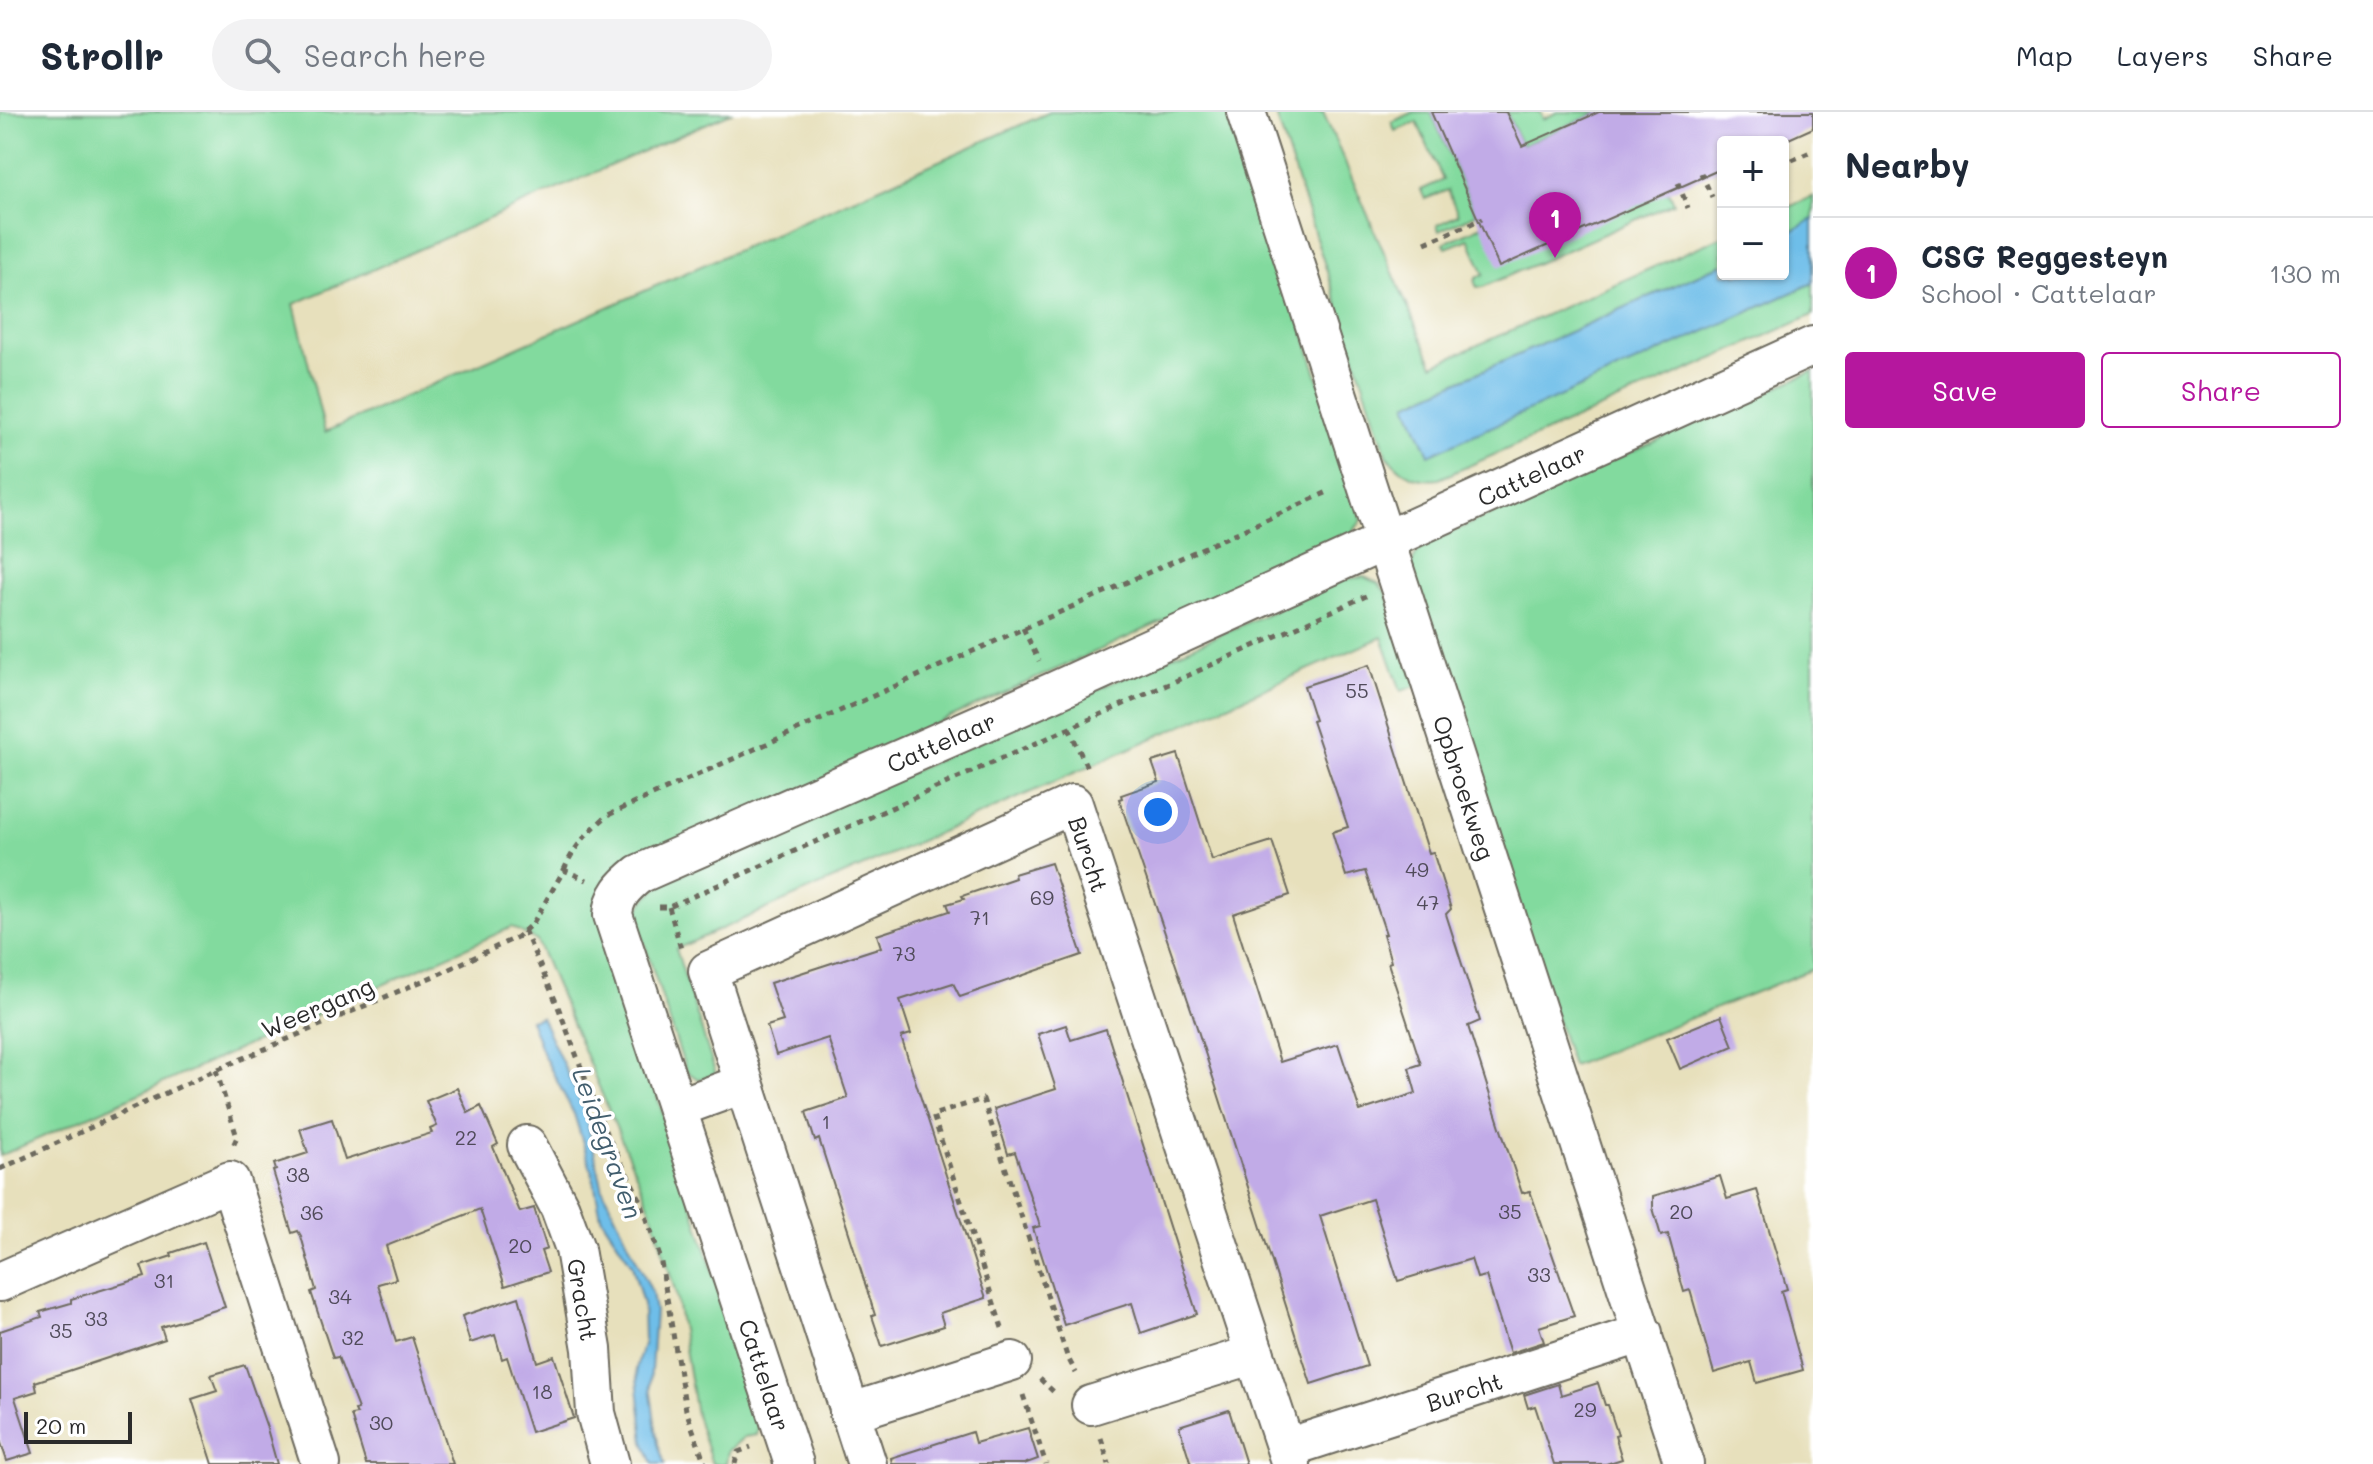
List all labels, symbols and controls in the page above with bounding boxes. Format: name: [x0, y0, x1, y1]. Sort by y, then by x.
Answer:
search box: [212, 19, 772, 91]
text: Strollr: [40, 30, 164, 80]
icon: search: [240, 33, 284, 77]
text: Search here: [304, 35, 486, 75]
text: Map: [2016, 37, 2073, 73]
text: Layers: [2117, 37, 2209, 73]
text: Share: [2253, 37, 2333, 73]
map controls: [1717, 136, 1789, 280]
button: +: [1717, 136, 1789, 208]
text: Nearby: [1845, 142, 1970, 187]
pin: 1: [1529, 192, 1581, 258]
button: −: [1717, 208, 1789, 280]
text: CSG Reggesteyn: [1921, 236, 2168, 276]
text: 1: [1865, 256, 1877, 290]
text: 130 m: [2269, 256, 2341, 290]
text: School · Cattelaar: [1921, 276, 2157, 310]
button: Save: [1845, 352, 2085, 428]
button: Share: [2101, 352, 2341, 428]
street label: Cattelaar: [1472, 436, 1590, 512]
house number: 55: [1345, 677, 1369, 703]
street label: Cattelaar: [881, 704, 1000, 779]
street label: Opbroekweg: [1427, 711, 1503, 864]
your location: [1138, 792, 1178, 832]
street label: Burcht: [1062, 812, 1117, 896]
house number: 49: [1405, 856, 1429, 882]
house number: 69: [1030, 884, 1054, 910]
house number: 47: [1417, 889, 1439, 915]
house number: 71: [970, 904, 990, 930]
house number: 73: [893, 940, 915, 966]
street label: Weergang: [256, 969, 378, 1045]
water label: Leidegraven: [565, 1063, 651, 1223]
house number: 1: [822, 1108, 830, 1134]
house number: 22: [455, 1124, 477, 1150]
house number: 38: [286, 1161, 310, 1187]
house number: 35: [1498, 1198, 1522, 1224]
house number: 20: [1669, 1198, 1693, 1224]
house number: 36: [300, 1199, 324, 1225]
house number: 20: [508, 1232, 532, 1258]
street label: Gracht: [561, 1256, 606, 1343]
house number: 33: [1527, 1261, 1551, 1287]
house number: 31: [154, 1267, 174, 1293]
house number: 34: [328, 1283, 352, 1309]
house number: 33: [84, 1305, 108, 1331]
street label: Cattelaar: [732, 1315, 798, 1435]
house number: 35: [49, 1317, 73, 1343]
house number: 32: [342, 1324, 364, 1350]
street label: Burcht: [1422, 1364, 1506, 1418]
house number: 18: [531, 1378, 553, 1404]
house number: 29: [1574, 1396, 1597, 1422]
scale bar: [24, 1408, 132, 1444]
house number: 30: [369, 1409, 393, 1435]
text: 20 m: [36, 1411, 86, 1440]

